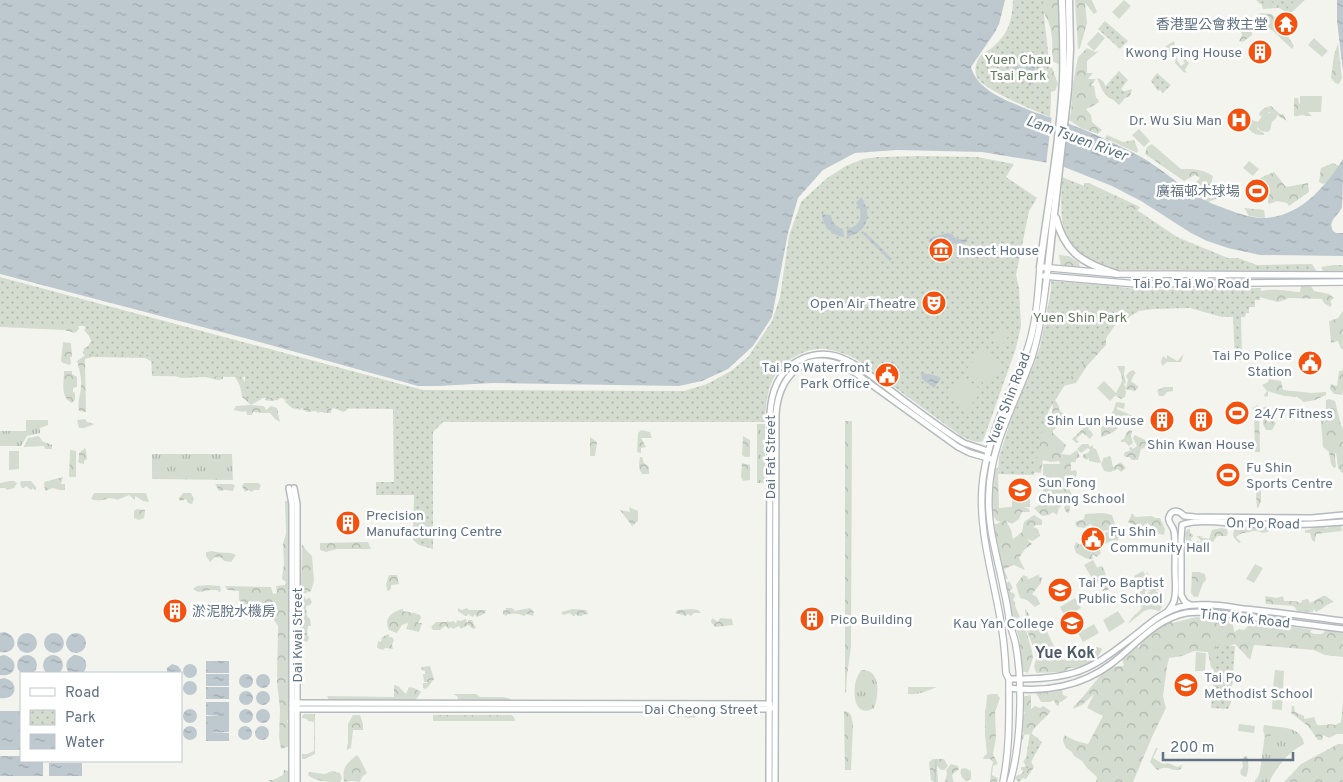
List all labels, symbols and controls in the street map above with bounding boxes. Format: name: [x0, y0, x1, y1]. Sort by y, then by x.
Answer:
temple icon: 香港聖公會救主堂: [1273, 11, 1299, 37]
place label: 香港聖公會救主堂: [1156, 17, 1268, 34]
building icon: Kwong Ping House: [1247, 39, 1273, 65]
place label: Kwong Ping House: [1125, 45, 1242, 62]
park label: Yuen Chau Tsai Park: [985, 52, 1051, 85]
hospital icon: Dr. Wu Siu Man: [1226, 107, 1252, 133]
water label: Lam Tsuen River: [1023, 112, 1131, 167]
place label: Dr. Wu Siu Man: [1129, 113, 1222, 130]
sports icon: 廣福邨木球場: [1244, 178, 1270, 204]
place label: 廣福邨木球場: [1156, 184, 1240, 201]
museum icon: Insect House: [928, 237, 954, 263]
place label: Insect House: [958, 243, 1039, 260]
street label: Tai Po Tai Wo Road: [1132, 276, 1250, 293]
theatre icon: Open Air Theatre: [921, 290, 947, 316]
place label: Open Air Theatre: [810, 296, 916, 313]
park label: Yuen Shin Park: [1033, 310, 1127, 327]
place label: Tai Po Police Station: [1212, 348, 1292, 381]
public building icon: Tai Po Police Station: [1297, 350, 1323, 376]
street label: Yuen Shin Road: [984, 351, 1035, 448]
place label: Tai Po Waterfront Park Office: [761, 360, 870, 393]
public building icon: Tai Po Waterfront Park Office: [874, 362, 900, 388]
sports icon: 24/7 Fitness: [1224, 400, 1250, 426]
place label: 24/7 Fitness: [1254, 406, 1333, 423]
building icon: Shin Lun House: [1149, 407, 1175, 433]
building icon: Shin Kwan House: [1188, 407, 1214, 433]
place label: Shin Lun House: [1047, 413, 1144, 430]
street label: Dai Fat Street: [763, 415, 780, 499]
place label: Shin Kwan House: [1147, 437, 1255, 454]
place label: Fu Shin Sports Centre: [1246, 460, 1333, 493]
sports icon: Fu Shin Sports Centre: [1215, 462, 1241, 488]
place label: Sun Fong Chung School: [1038, 475, 1125, 508]
school or university icon: Sun Fong Chung School: [1007, 477, 1033, 503]
place label: Precision Manufacturing Centre: [366, 508, 502, 541]
building icon: Precision Manufacturing Centre: [335, 510, 361, 536]
street label: On Po Road: [1226, 515, 1300, 534]
place label: Fu Shin Community Hall: [1110, 524, 1210, 557]
public building icon: Fu Shin Community Hall: [1080, 526, 1106, 552]
place label: Tai Po Baptist Public School: [1078, 575, 1164, 608]
school or university icon: Tai Po Baptist Public School: [1047, 577, 1073, 603]
street label: Dai Kwai Street: [290, 588, 307, 682]
building icon: 淤泥脫水機房: [162, 598, 188, 624]
place label: 淤泥脫水機房: [192, 604, 276, 621]
building icon: Pico Building: [799, 606, 825, 632]
street label: Ting Kok Road: [1199, 606, 1291, 633]
school or university icon: Kau Yan College: [1059, 610, 1085, 636]
place label: Pico Building: [830, 612, 912, 629]
place label: Kau Yan College: [953, 616, 1054, 633]
district label: Yue Kok: [1035, 644, 1095, 664]
place label: Tai Po Methodist School: [1204, 670, 1313, 703]
legend: [20, 672, 182, 762]
school or university icon: Tai Po Methodist School: [1173, 672, 1199, 698]
text: Road: [65, 684, 100, 703]
street label: Dai Cheong Street: [644, 702, 758, 719]
text: Park: [65, 709, 96, 728]
scale bar: [1163, 730, 1293, 762]
text: Water: [65, 734, 105, 753]
text: 200 m: [1170, 739, 1215, 758]

